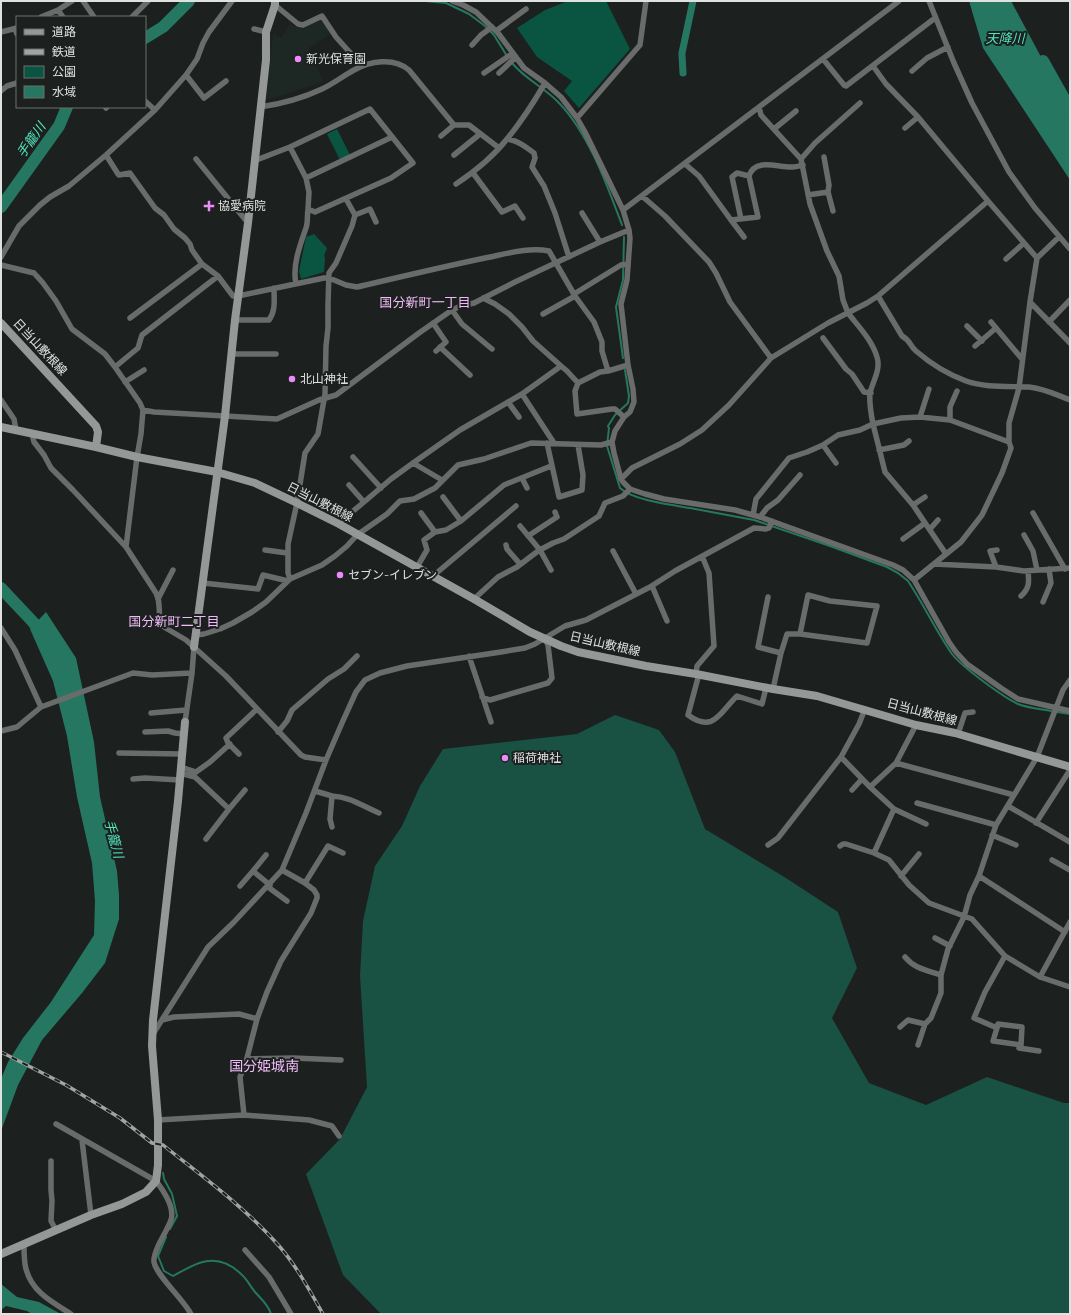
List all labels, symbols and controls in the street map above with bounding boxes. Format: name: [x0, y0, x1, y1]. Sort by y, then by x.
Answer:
legend: [16, 16, 146, 108]
text: 道路: [52, 25, 76, 39]
water label: 天降川: [985, 31, 1026, 46]
text: 鉄道: [52, 45, 76, 59]
place label: 新光保育園: [306, 52, 366, 66]
marker: 新光保育園: [293, 54, 303, 64]
text: 公園: [52, 65, 76, 79]
text: 水域: [52, 85, 76, 99]
water label: 手籠川: [14, 118, 49, 160]
place label: 協愛病院: [218, 199, 266, 213]
marker: 協愛病院: [203, 200, 215, 212]
district label: 国分新町一丁目: [379, 295, 471, 310]
street label: 日当山敷根線: [10, 316, 70, 378]
place label: 北山神社: [300, 372, 348, 386]
marker: 北山神社: [287, 374, 297, 384]
street label: 日当山敷根線: [285, 479, 355, 525]
place label: セブン-イレブン: [348, 568, 437, 582]
marker: セブン-イレブン: [335, 570, 345, 580]
district label: 国分新町二丁目: [128, 614, 220, 629]
street label: 日当山敷根線: [568, 629, 642, 659]
street label: 日当山敷根線: [885, 696, 959, 728]
place label: 稲荷神社: [513, 751, 561, 765]
marker: 稲荷神社: [500, 753, 510, 763]
water label: 手籠川: [102, 818, 127, 862]
district label: 国分姫城南: [229, 1058, 299, 1074]

